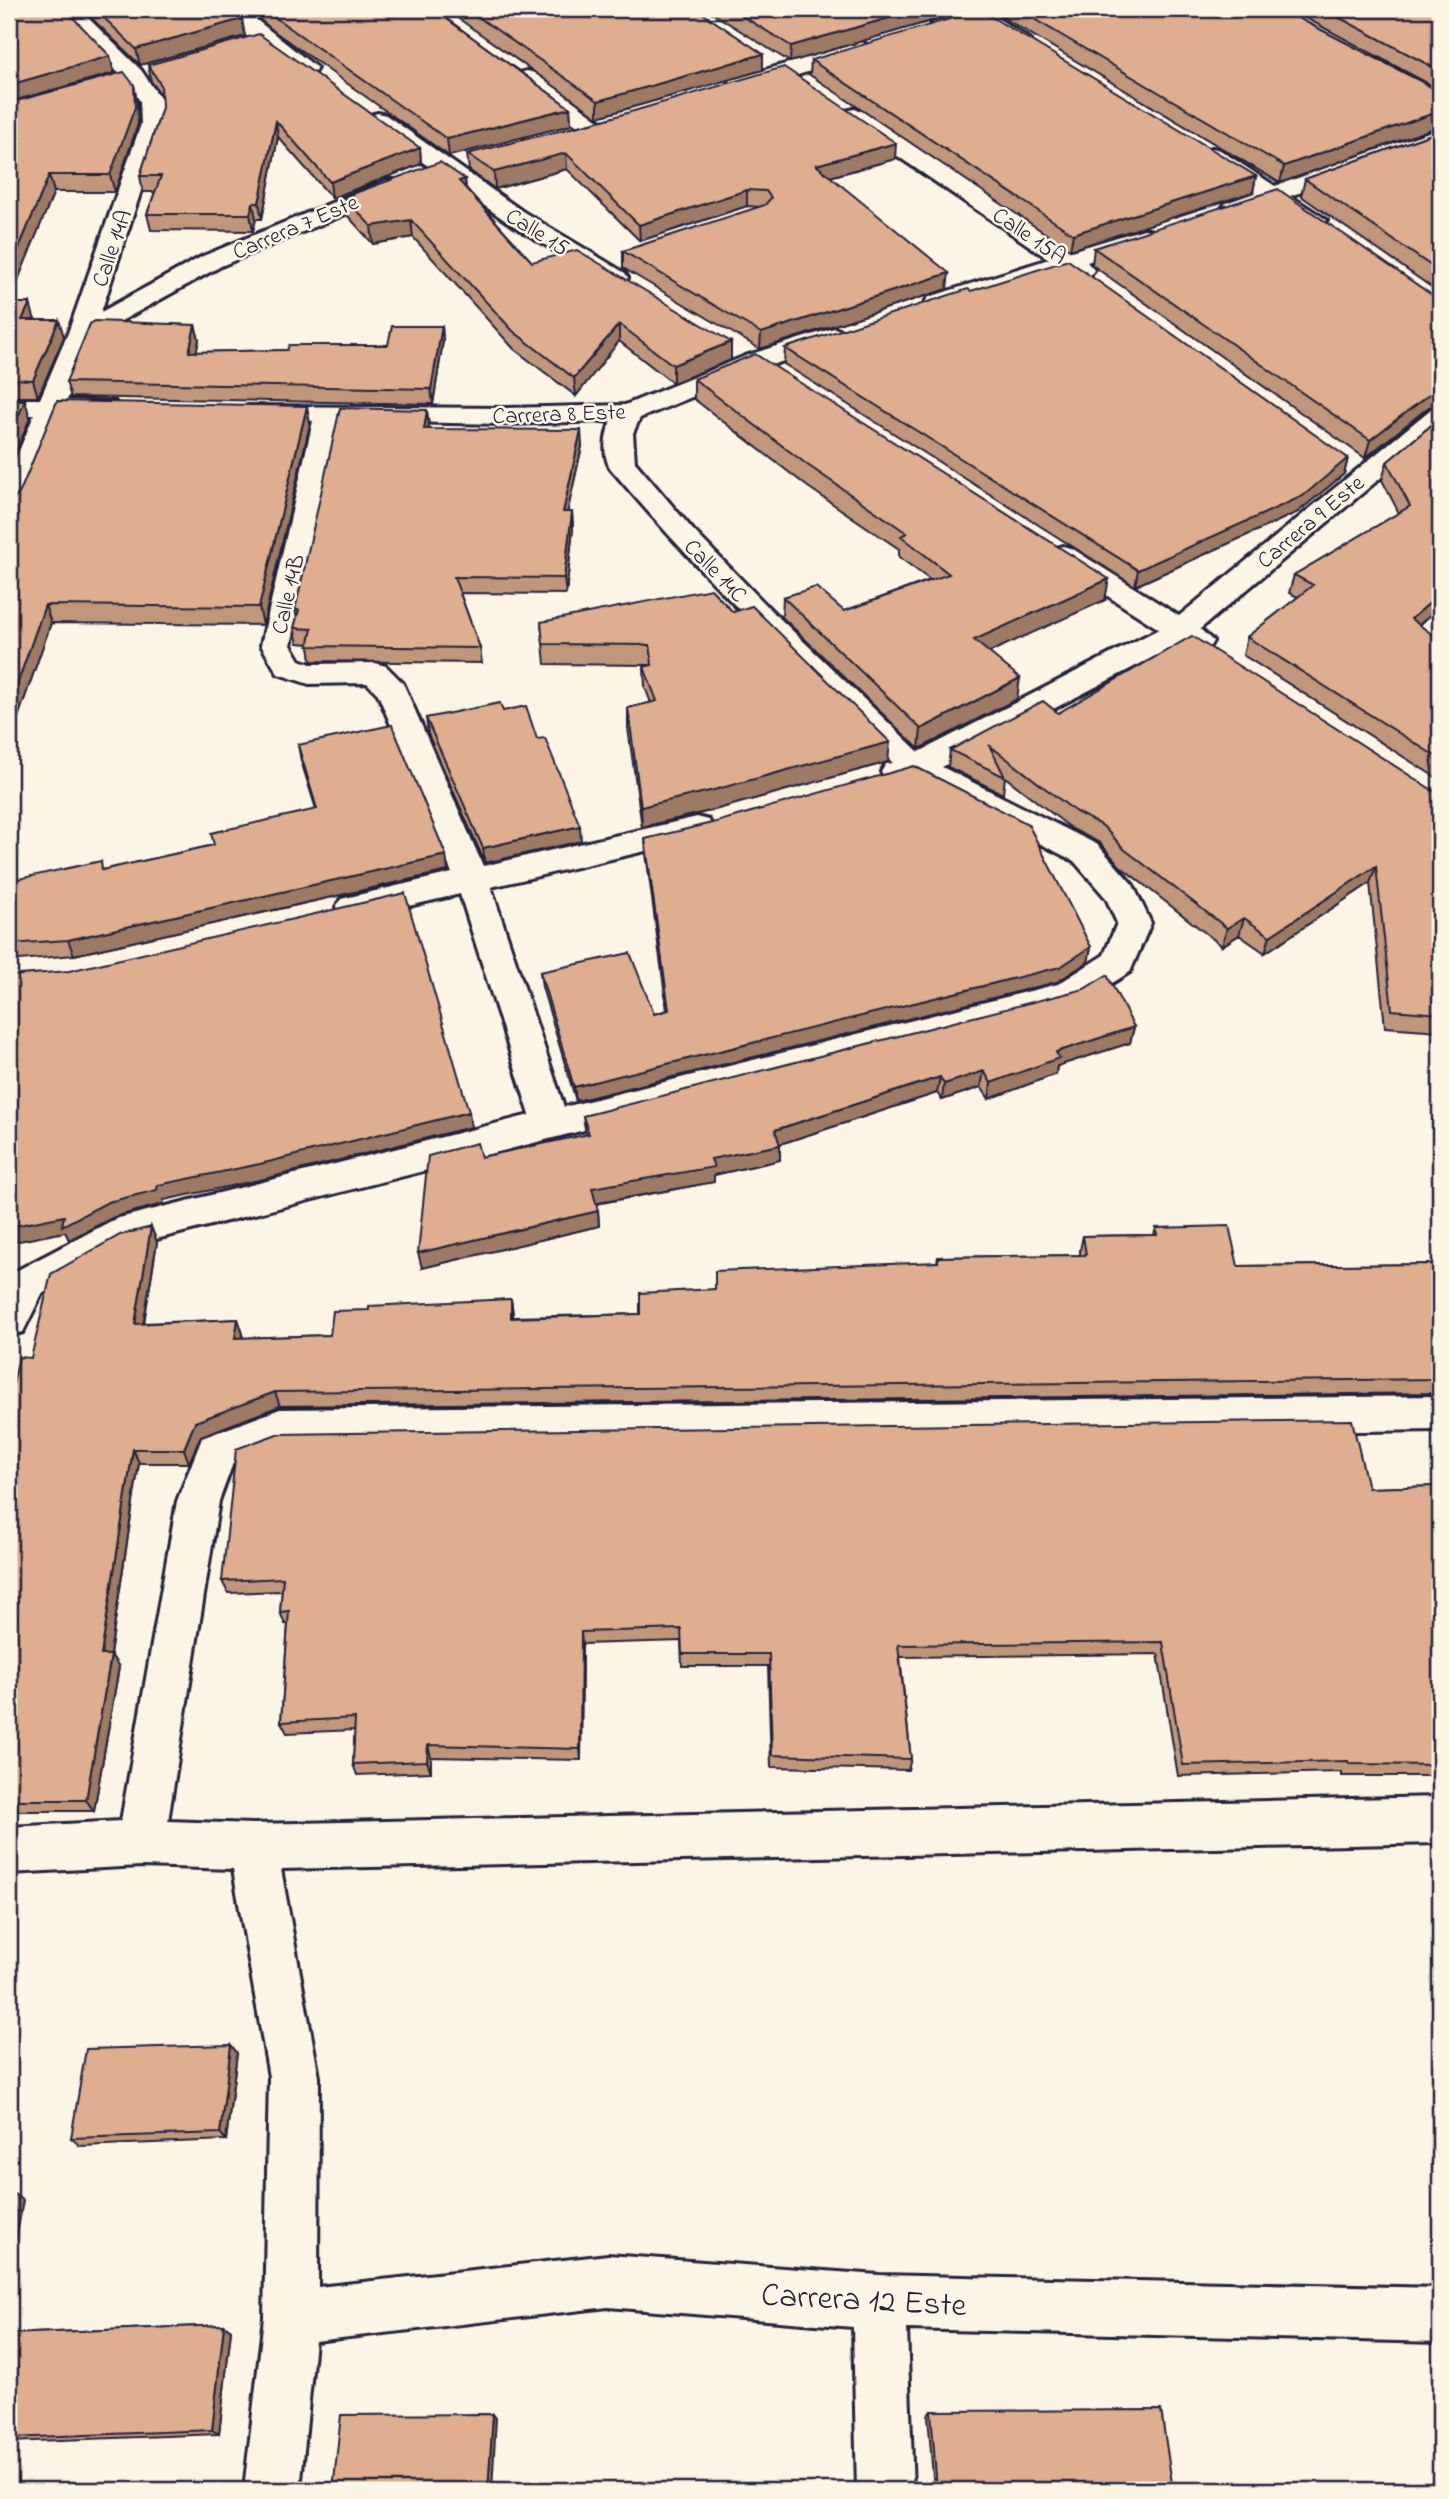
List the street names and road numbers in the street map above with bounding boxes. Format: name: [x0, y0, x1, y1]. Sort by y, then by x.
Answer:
street label: Carrera 7 Este: [228, 187, 365, 270]
street label: Calle 15A: [985, 200, 1072, 274]
street label: Calle 15: [499, 201, 575, 265]
street label: Calle 14A: [85, 206, 142, 292]
street label: Carrera 8 Este: [492, 397, 627, 434]
street label: Carrera 9 Este: [1251, 468, 1373, 578]
street label: Calle 14C: [675, 532, 753, 611]
street label: Calle 14B: [264, 551, 315, 638]
street label: Carrera 12 Este: [760, 2273, 968, 2331]

